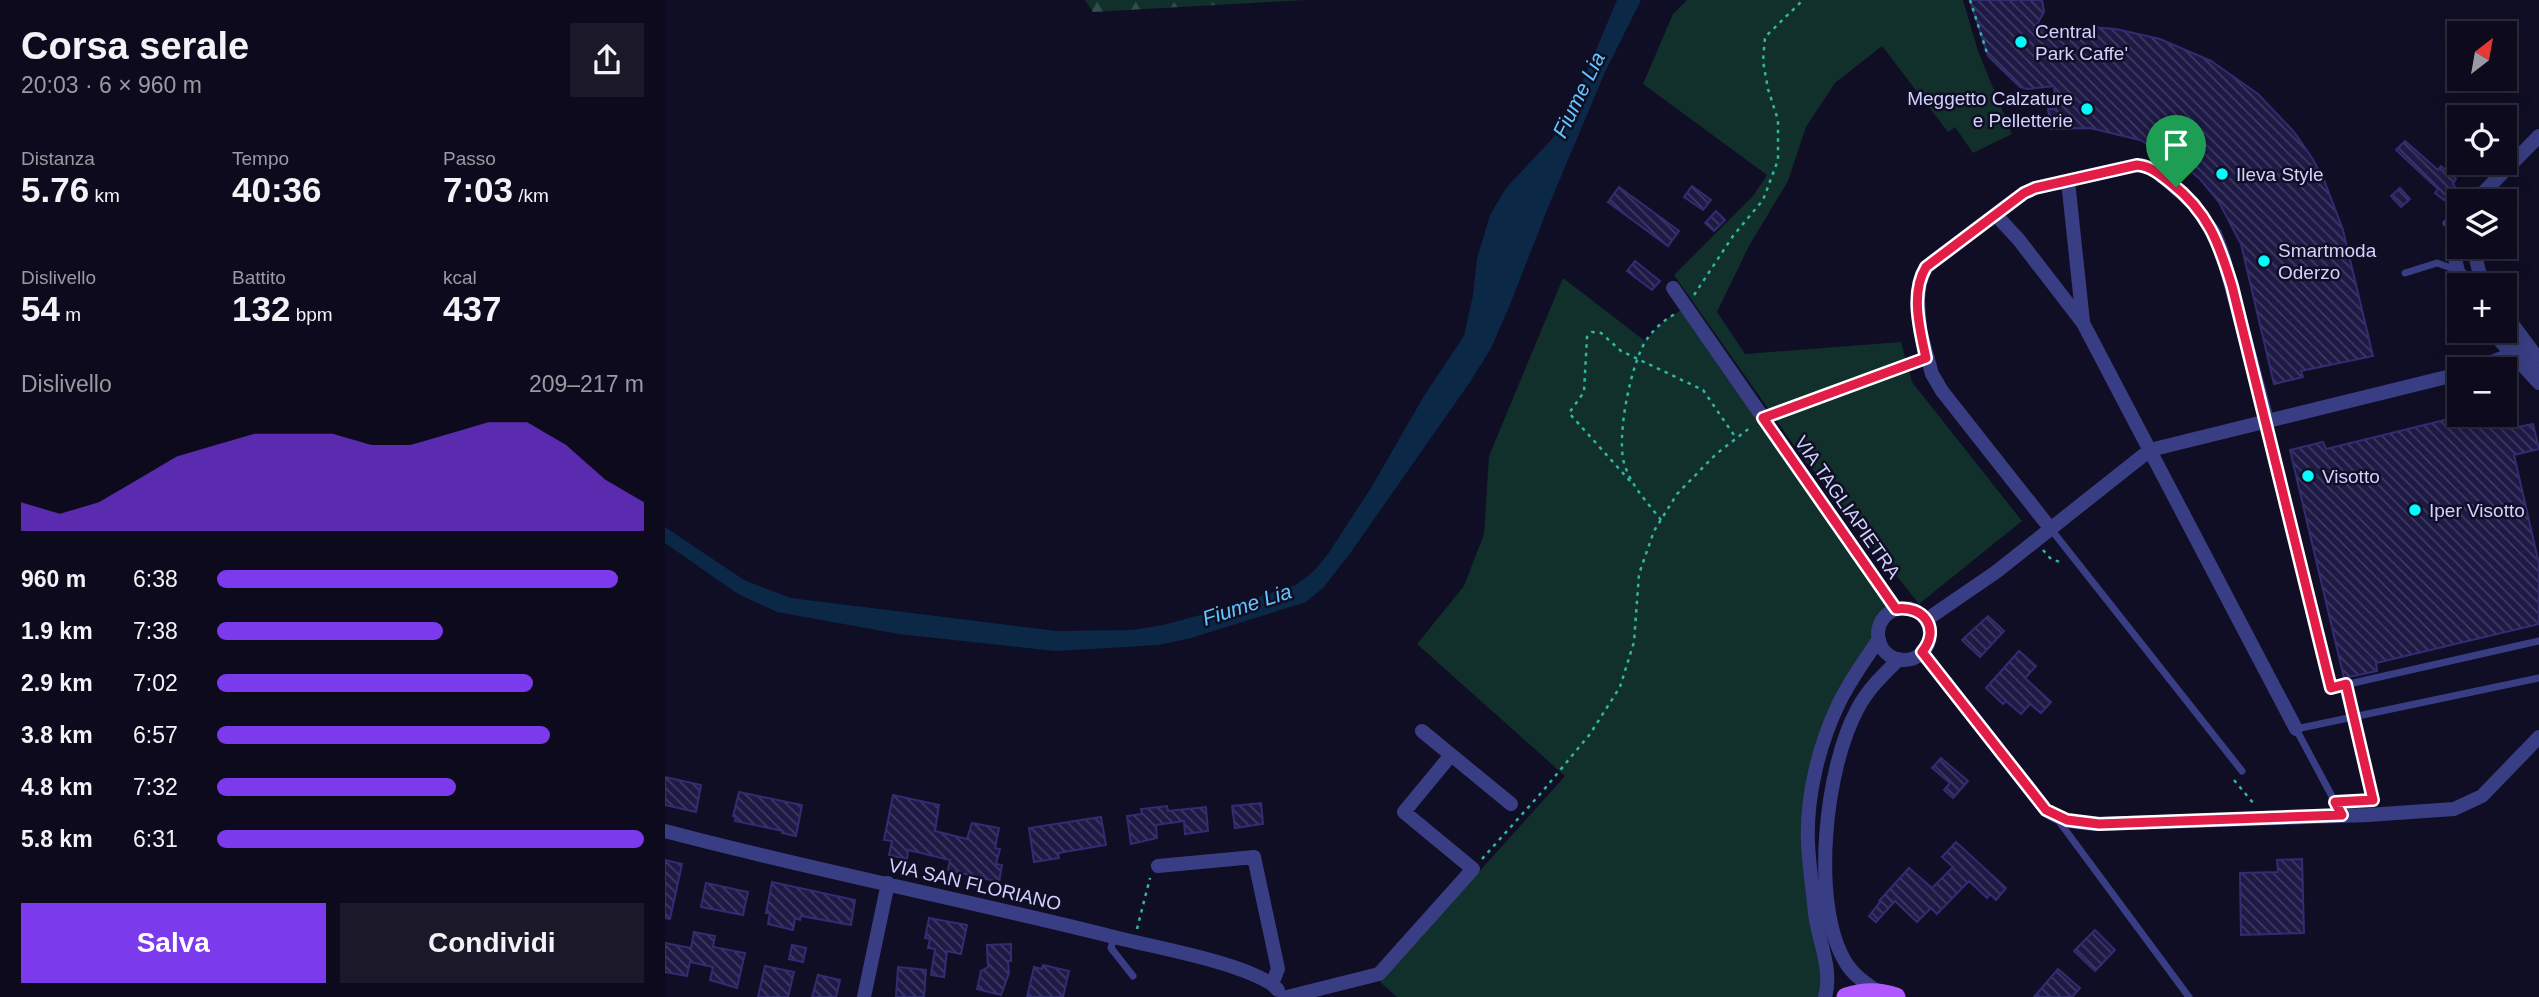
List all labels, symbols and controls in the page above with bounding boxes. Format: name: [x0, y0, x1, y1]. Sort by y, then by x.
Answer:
place label: Central Park Caffe': [2035, 21, 2128, 64]
north arrow: [2447, 21, 2517, 91]
map controls: [2447, 21, 2517, 427]
button: share: [570, 23, 644, 97]
text: Corsa serale: [21, 25, 249, 67]
marker: Central Park Caffe': [2013, 34, 2029, 50]
water label: Fiume Lia: [1548, 48, 1609, 141]
text: 20:03 · 6 × 960 m: [21, 72, 202, 98]
place label: Meggetto Calzature e Pelletterie: [1907, 88, 2073, 131]
marker: Meggetto Calzature e Pelletterie: [2079, 101, 2095, 117]
button: locate: [2447, 105, 2517, 175]
pin: [2146, 115, 2206, 187]
icon: arrive: [2157, 126, 2195, 164]
text: Distanza: [21, 148, 95, 169]
text: Tempo: [232, 148, 289, 169]
text: Passo: [443, 148, 496, 169]
place label: Ileva Style: [2236, 164, 2324, 185]
marker: Ileva Style: [2214, 166, 2230, 182]
text: 5.76: [21, 170, 89, 209]
text: 40:36: [232, 170, 322, 209]
text: 7:03: [443, 170, 513, 209]
text: km: [89, 185, 120, 206]
text: /km: [513, 185, 549, 206]
button: layers: [2447, 189, 2517, 259]
place label: Smartmoda Oderzo: [2278, 240, 2377, 283]
marker: Smartmoda Oderzo: [2256, 253, 2272, 269]
text: Dislivello: [21, 267, 96, 288]
text: Battito: [232, 267, 286, 288]
text: kcal: [443, 267, 477, 288]
button: +: [2447, 273, 2517, 343]
text: 54: [21, 289, 60, 328]
text: 132: [232, 289, 290, 328]
text: 437: [443, 289, 501, 328]
text: m: [60, 304, 81, 325]
text: bpm: [290, 304, 333, 325]
button: −: [2447, 357, 2517, 427]
text: Dislivello: [21, 371, 112, 397]
text: 209–217 m: [529, 371, 644, 397]
street label: VIA TAGLIAPIETRA: [1790, 432, 1905, 583]
place label: Visotto: [2322, 466, 2380, 487]
marker: Visotto: [2300, 468, 2316, 484]
place label: Iper Visotto: [2429, 500, 2525, 521]
marker: Iper Visotto: [2407, 502, 2423, 518]
text: 960 m: [21, 566, 86, 592]
text: 6:38: [133, 566, 178, 592]
water label: Fiume Lia: [1199, 579, 1294, 630]
text: 1.9 km: [21, 618, 93, 644]
text: 7:38: [133, 618, 178, 644]
text: 2.9 km: [21, 670, 93, 696]
text: 7:02: [133, 670, 178, 696]
text: 3.8 km: [21, 722, 93, 748]
text: 6:57: [133, 722, 178, 748]
text: 4.8 km: [21, 774, 93, 800]
text: 7:32: [133, 774, 178, 800]
text: 5.8 km: [21, 826, 93, 852]
text: 6:31: [133, 826, 178, 852]
street label: VIA SAN FLORIANO: [887, 854, 1063, 915]
button: Salva: [21, 903, 326, 983]
button: Condividi: [340, 903, 644, 983]

